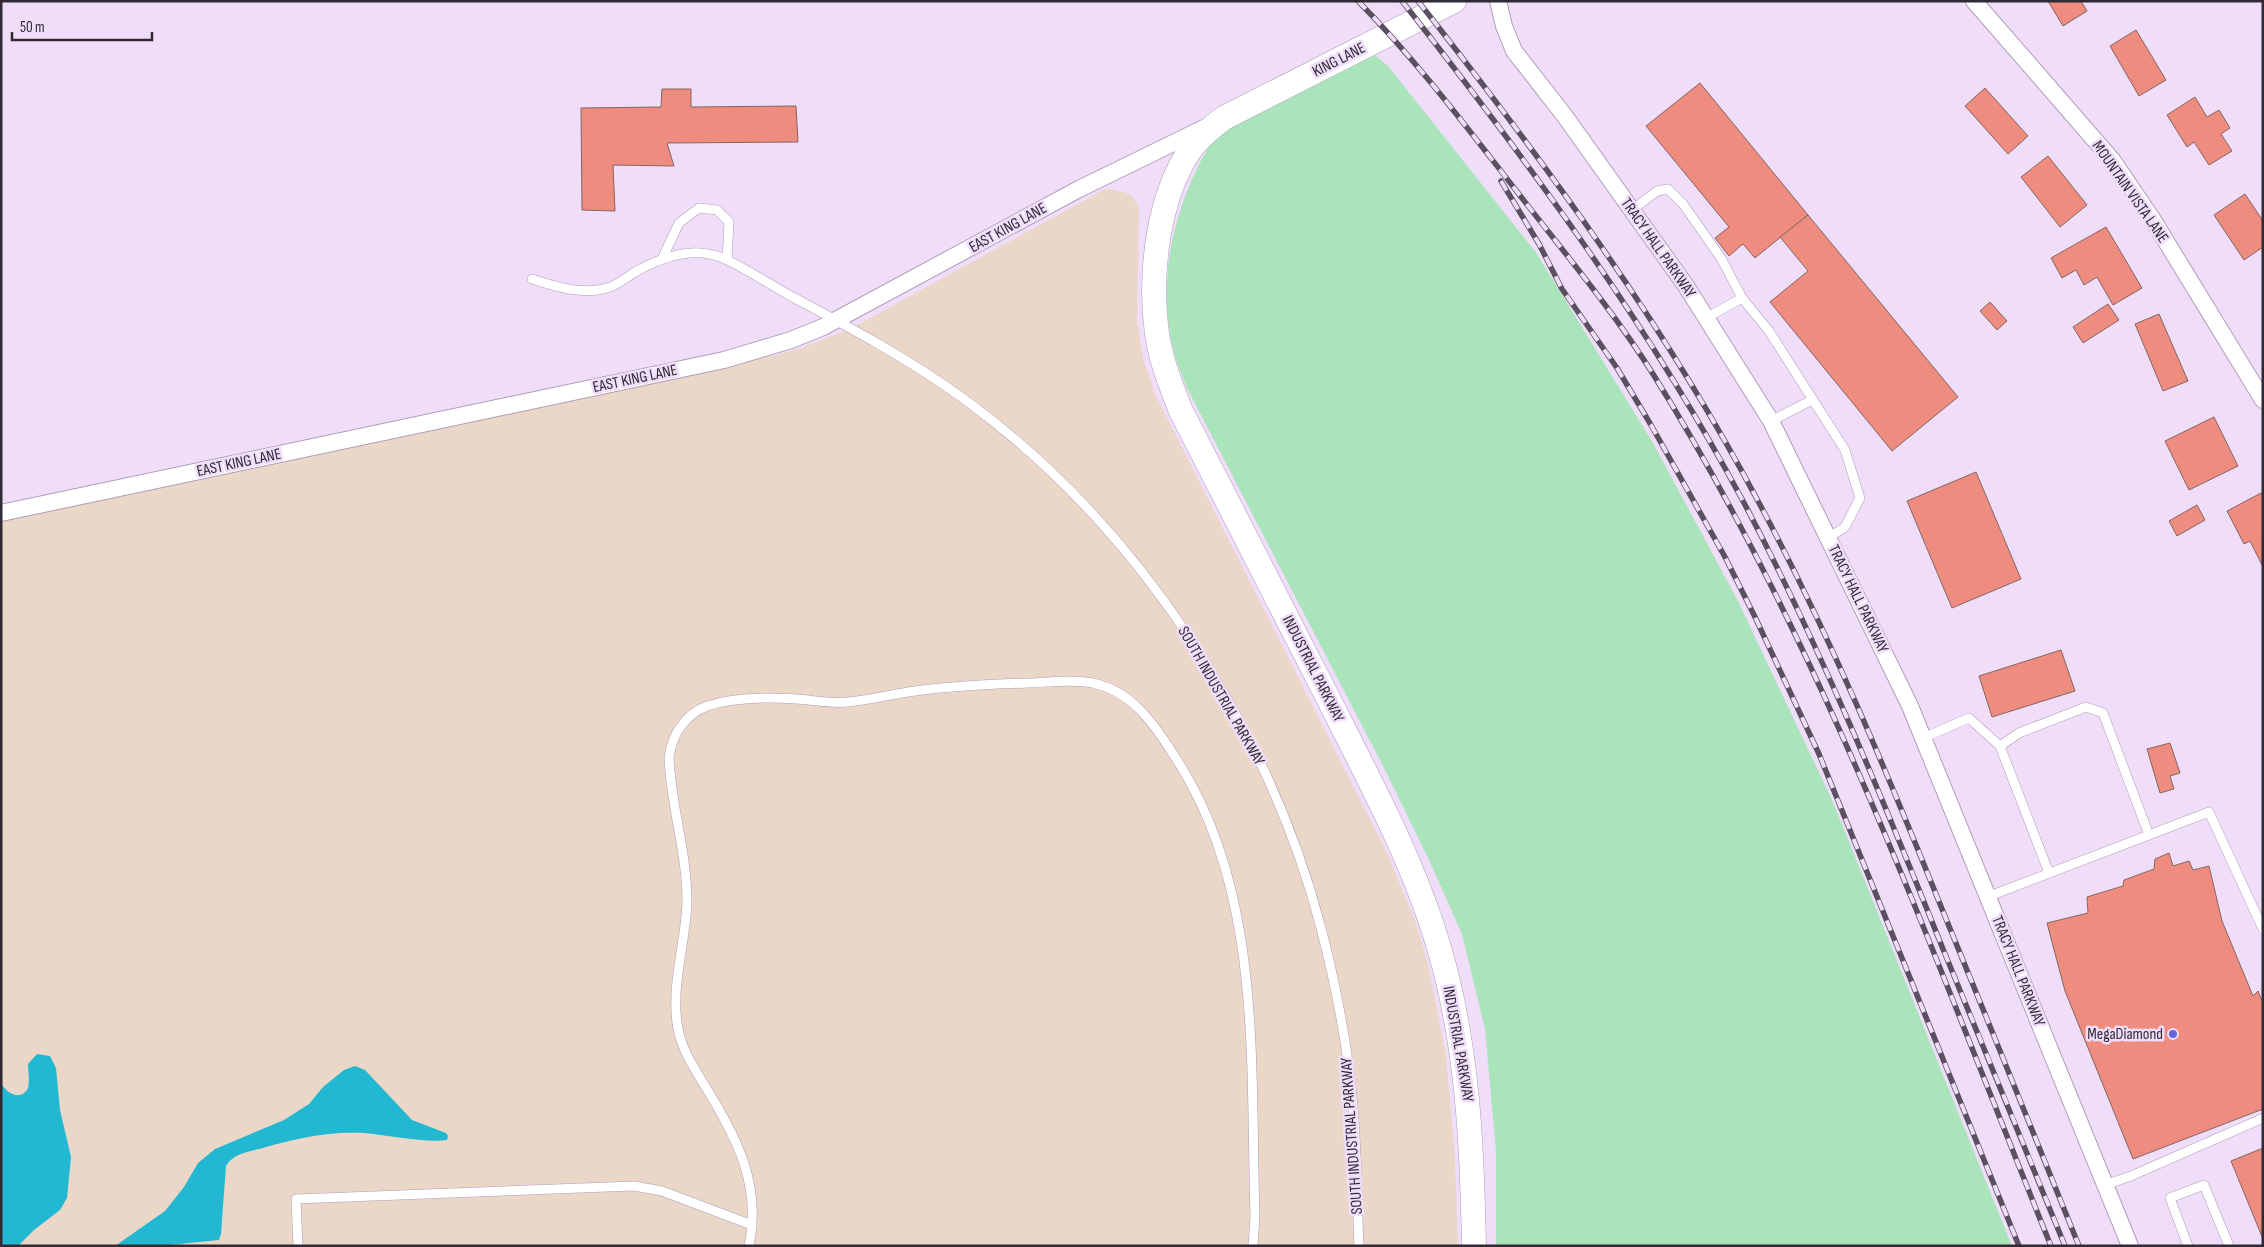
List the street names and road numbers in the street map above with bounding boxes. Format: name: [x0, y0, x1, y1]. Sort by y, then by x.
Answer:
street label: KING LANE: [1309, 39, 1369, 81]
street label: MOUNTAIN VISTA LANE: [2088, 137, 2172, 247]
street label: TRACY HALL PARKWAY: [1616, 194, 1700, 302]
street label: EAST KING LANE: [966, 199, 1050, 257]
street label: EAST KING LANE: [591, 361, 679, 397]
street label: EAST KING LANE: [195, 445, 283, 481]
street label: TRACY HALL PARKWAY: [1824, 542, 1892, 656]
street label: INDUSTRIAL PARKWAY: [1278, 612, 1348, 726]
street label: SOUTH INDUSTRIAL PARKWAY: [1173, 623, 1269, 769]
street label: TRACY HALL PARKWAY: [1987, 913, 2049, 1029]
street label: INDUSTRIAL PARKWAY: [1438, 985, 1478, 1104]
street label: SOUTH INDUSTRIAL PARKWAY: [1337, 1057, 1367, 1215]

